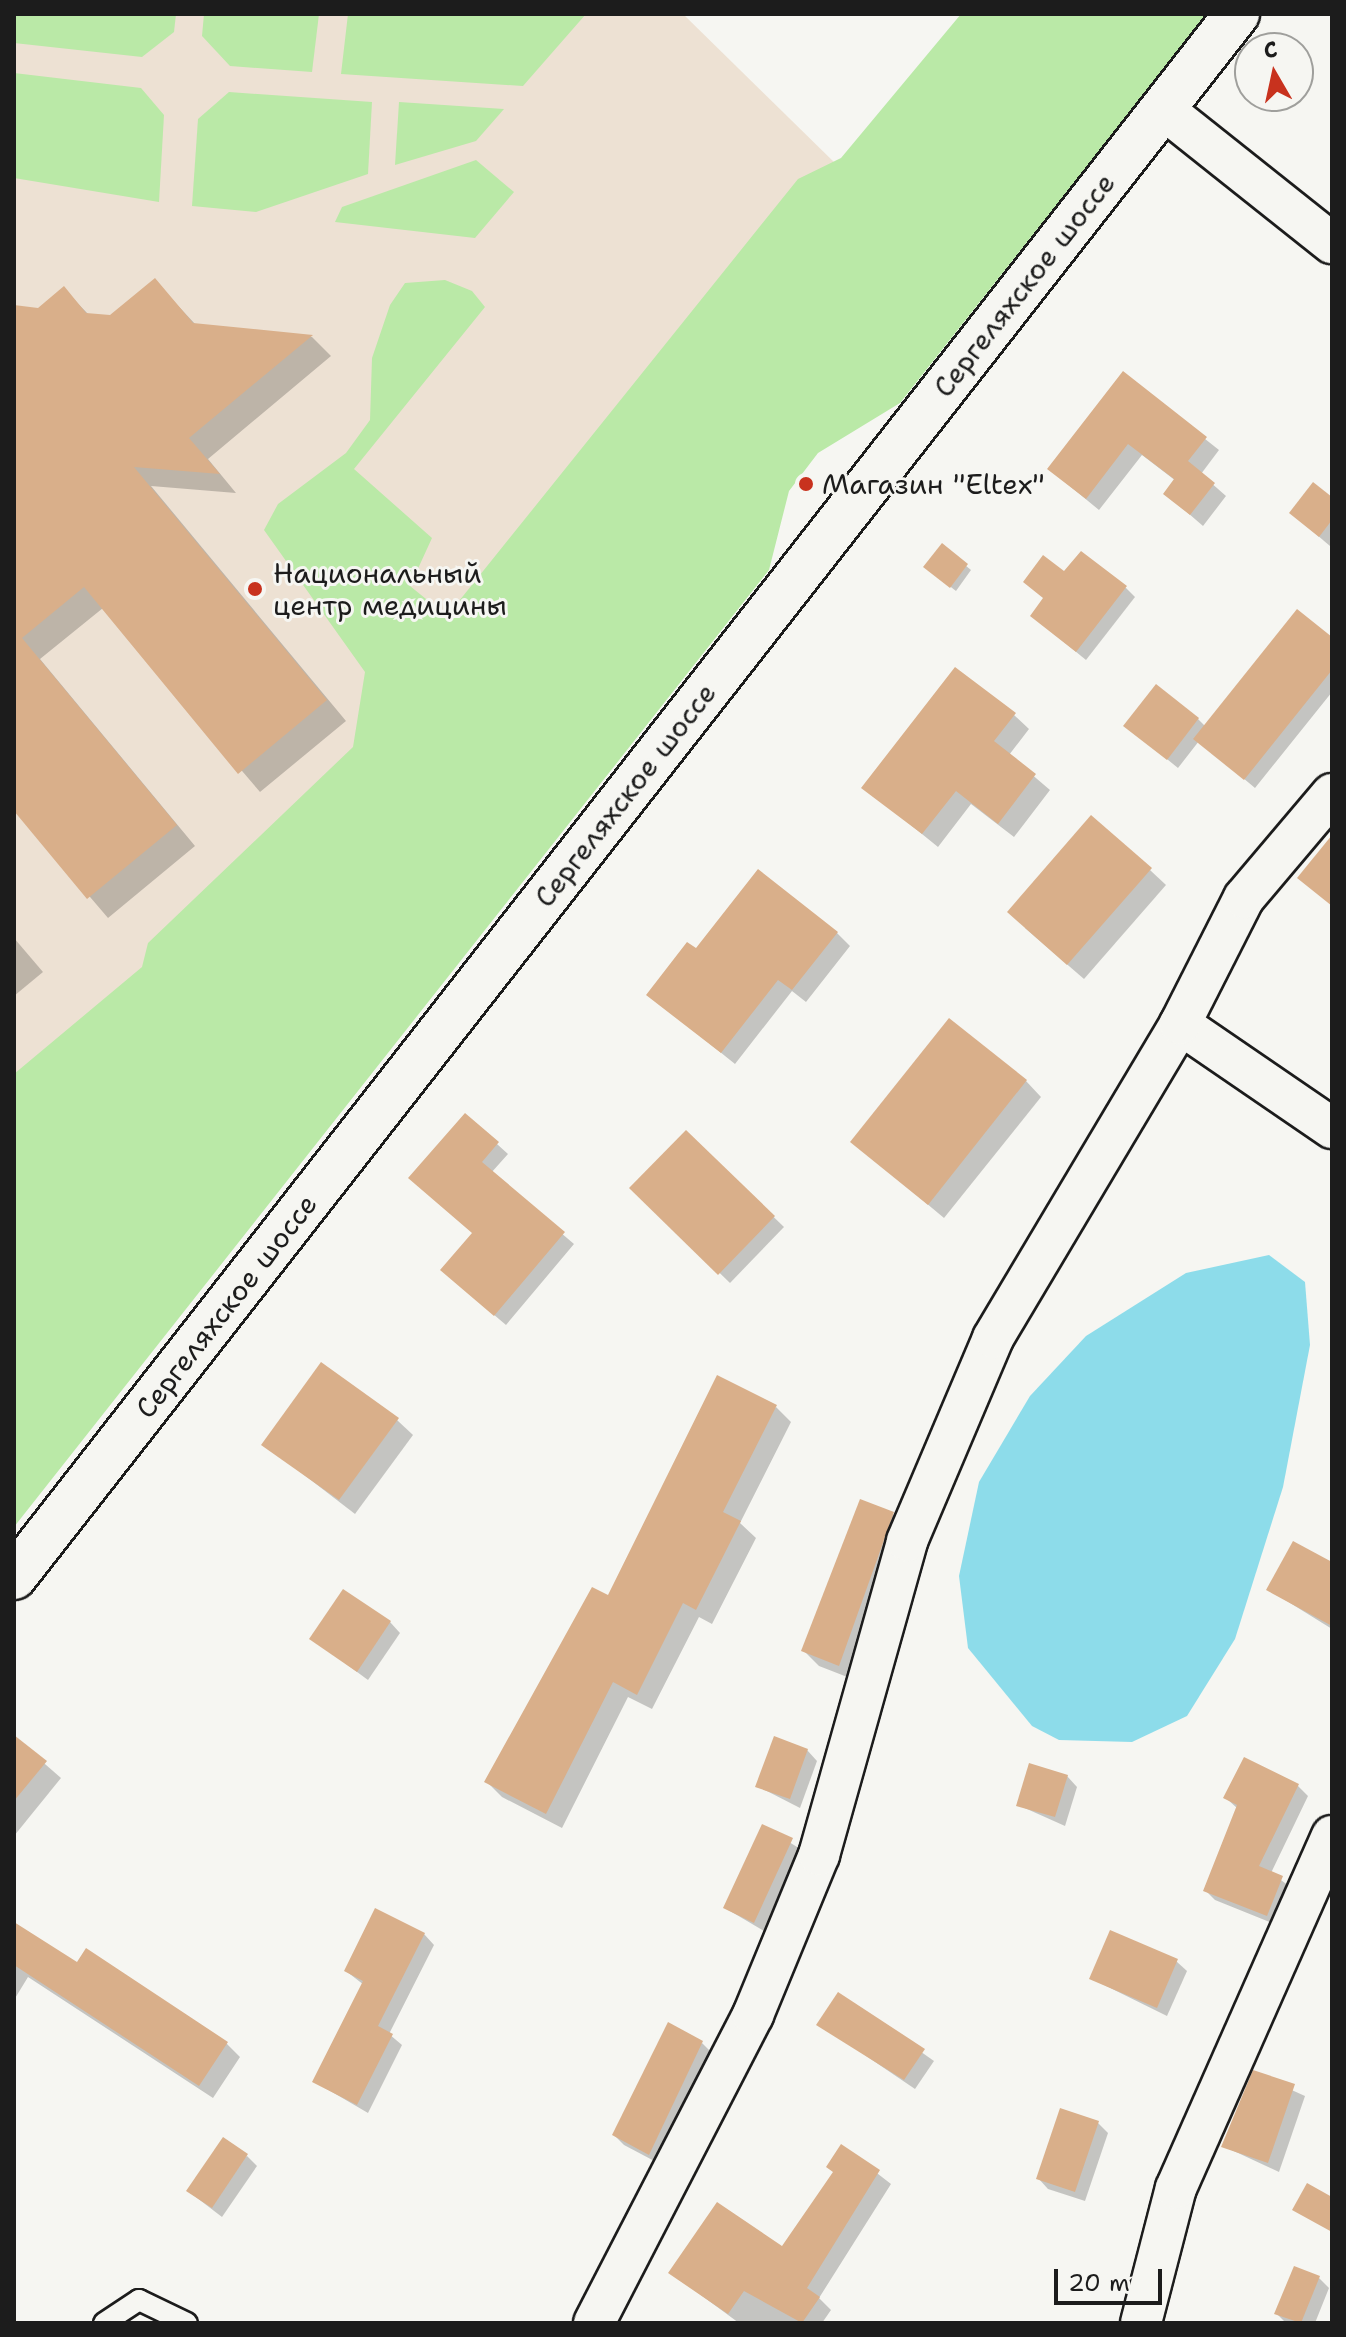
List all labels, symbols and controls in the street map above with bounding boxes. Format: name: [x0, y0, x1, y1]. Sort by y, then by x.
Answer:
north arrow: [1234, 32, 1314, 112]
text: С: [1262, 34, 1279, 65]
street label: Сергеляхское шоссе: [926, 166, 1122, 404]
place label: Магазин "Eltex": [822, 467, 1044, 501]
marker: Магазин "Eltex": [797, 475, 815, 493]
place label: Национальный центр медицины: [273, 556, 507, 622]
marker: Национальный центр медицины: [244, 578, 266, 600]
street label: Сергеляхское шоссе: [527, 676, 723, 914]
street label: Сергеляхское шоссе: [128, 1187, 324, 1425]
scale bar: [1058, 2253, 1166, 2303]
text: 20 m: [1068, 2267, 1130, 2299]

